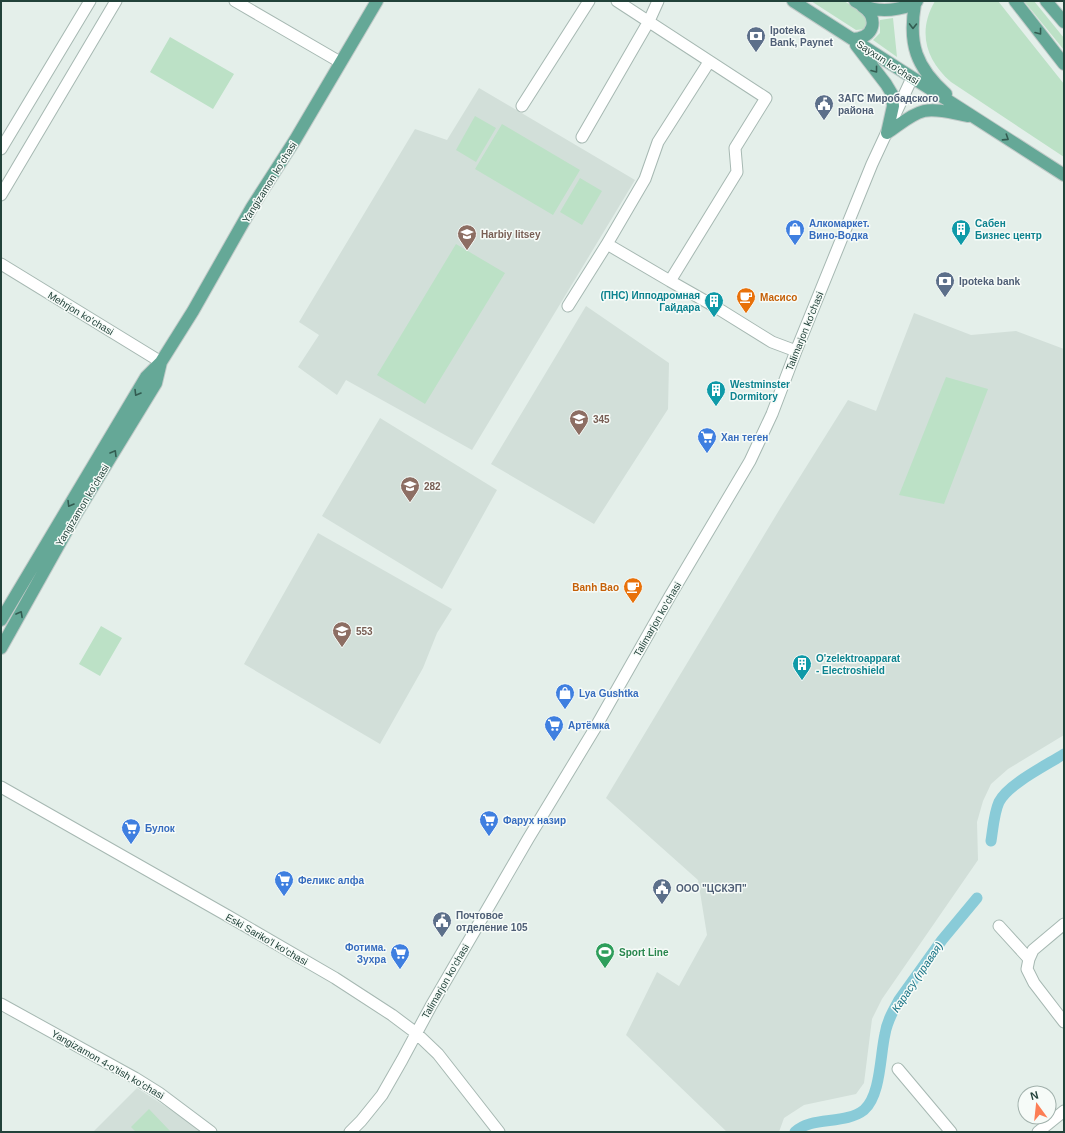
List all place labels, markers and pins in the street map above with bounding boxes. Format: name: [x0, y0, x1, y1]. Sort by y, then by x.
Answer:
bank icon: Ipoteka Bank, Paynet: [745, 25, 767, 53]
place label: Ipoteka Bank, Paynet: [770, 25, 833, 48]
public building icon: ЗАГС Миробадского района: [813, 93, 835, 121]
place label: ЗАГС Миробадского района: [838, 93, 938, 116]
shop icon: Алкомаркет. Вино-Водка: [784, 218, 806, 246]
place label: Алкомаркет. Вино-Водка: [809, 218, 870, 241]
building icon: Сабен Бизнес центр: [950, 218, 972, 246]
place label: Сабен Бизнес центр: [975, 218, 1042, 241]
school or university icon: Harbiy litsey: [456, 223, 478, 251]
place label: Harbiy litsey: [481, 229, 541, 240]
bank icon: Ipoteka bank: [934, 270, 956, 298]
place label: Ipoteka bank: [959, 276, 1021, 287]
cafe icon: Масисо: [735, 286, 757, 314]
place label: (ПНС) Ипподромная Гайдара: [600, 290, 700, 313]
building icon: (ПНС) Ипподромная Гайдара: [703, 290, 725, 318]
place label: Масисо: [760, 292, 797, 303]
building icon: Westminster Dormitory: [705, 379, 727, 407]
place label: Westminster Dormitory: [730, 379, 790, 402]
school or university icon: 345: [568, 408, 590, 436]
place label: 345: [593, 414, 610, 425]
supermarket icon: Хан теген: [696, 426, 718, 454]
place label: Хан теген: [721, 432, 768, 443]
school or university icon: 282: [399, 475, 421, 503]
place label: 282: [424, 481, 441, 492]
cafe icon: Banh Bao: [622, 576, 644, 604]
place label: Banh Bao: [572, 582, 619, 593]
school or university icon: 553: [331, 620, 353, 648]
place label: 553: [356, 626, 373, 637]
building icon: O'zelektroapparat - Electroshield: [791, 653, 813, 681]
place label: O'zelektroapparat - Electroshield: [816, 653, 901, 676]
shop icon: Lya Gushtka: [554, 682, 576, 710]
place label: Lya Gushtka: [579, 688, 639, 699]
supermarket icon: Артёмка: [543, 714, 565, 742]
place label: Артёмка: [568, 720, 610, 731]
supermarket icon: Фарух назир: [478, 809, 500, 837]
place label: Фарух назир: [503, 815, 566, 826]
supermarket icon: Булок: [120, 817, 142, 845]
place label: Булок: [145, 823, 176, 834]
supermarket icon: Феликс алфа: [273, 869, 295, 897]
place label: Феликс алфа: [298, 875, 364, 886]
public building icon: ООО "ЦСКЭП": [651, 877, 673, 905]
place label: ООО "ЦСКЭП": [676, 883, 747, 894]
public building icon: Почтовое отделение 105: [431, 910, 453, 938]
place label: Почтовое отделение 105: [456, 910, 528, 933]
sports icon: Sport Line: [594, 941, 616, 969]
place label: Фотима. Зухра: [345, 942, 386, 965]
supermarket icon: Фотима. Зухра: [389, 942, 411, 970]
place label: Sport Line: [619, 947, 669, 958]

